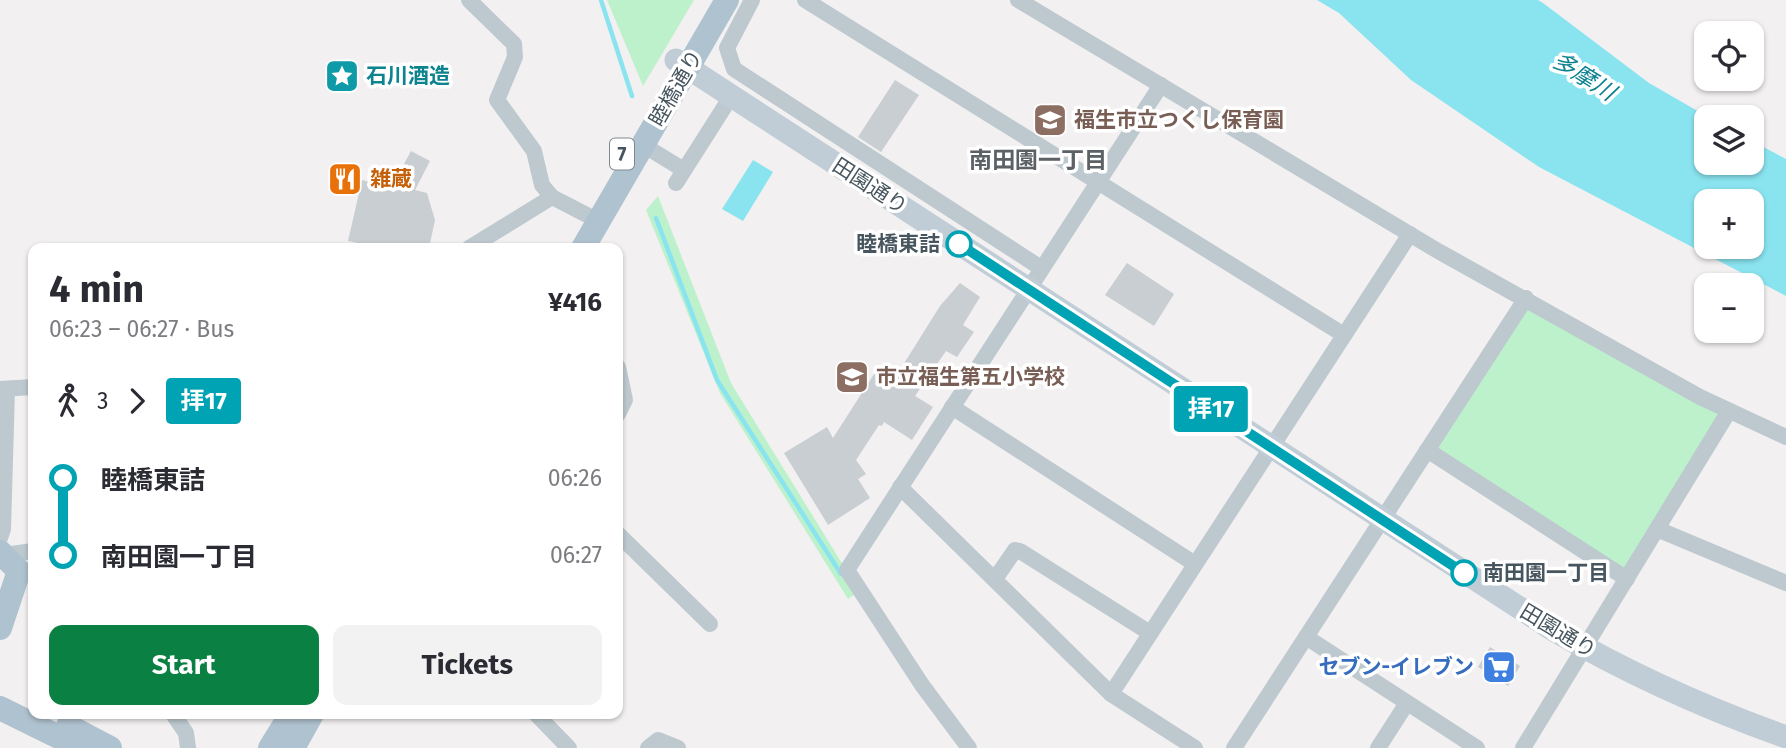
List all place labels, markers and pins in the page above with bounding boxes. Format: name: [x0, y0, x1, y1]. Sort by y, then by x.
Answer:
place icon: 石川酒造: [323, 57, 361, 95]
place label: 石川酒造: [366, 63, 450, 89]
school or university icon: 福生市立つくし保育園: [1031, 101, 1069, 139]
place label: 福生市立つくし保育園: [1074, 107, 1284, 133]
restaurant icon: 雑蔵: [326, 160, 364, 198]
place label: 雑蔵: [370, 166, 412, 192]
place label: 睦橋東詰: [856, 231, 940, 257]
marker: 睦橋東詰: [946, 231, 972, 257]
school or university icon: 市立福生第五小学校: [833, 358, 871, 396]
place label: 市立福生第五小学校: [876, 364, 1065, 390]
marker: 南田園一丁目: [1451, 560, 1477, 586]
place label: 南田園一丁目: [1483, 560, 1609, 586]
supermarket icon: セブン-イレブン: [1480, 648, 1518, 686]
place label: セブン-イレブン: [1318, 654, 1474, 680]

